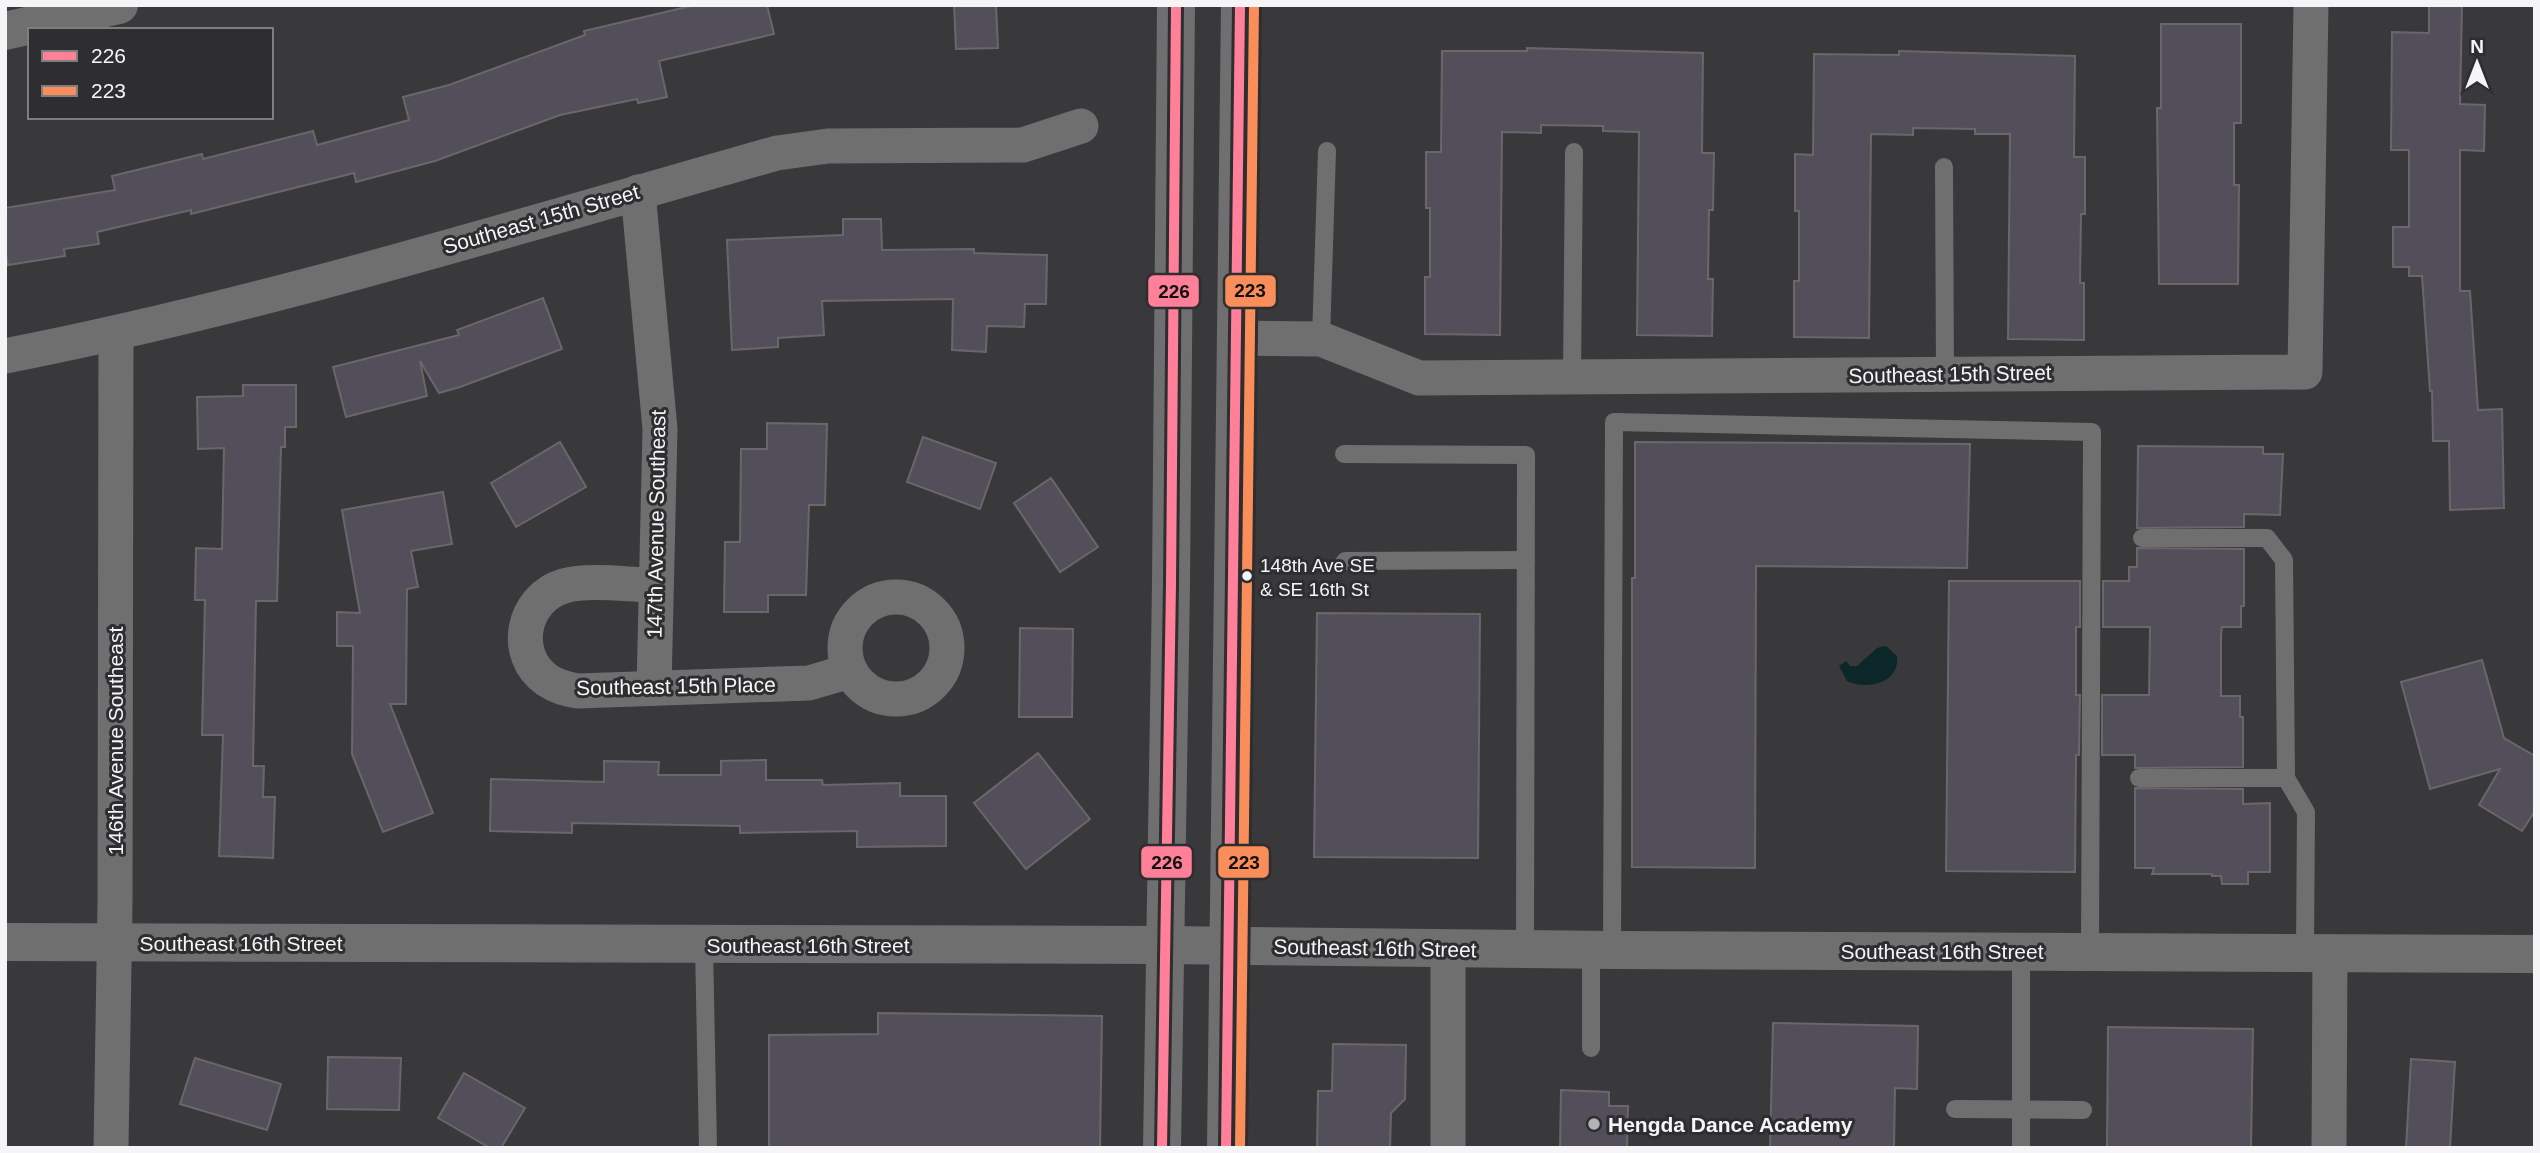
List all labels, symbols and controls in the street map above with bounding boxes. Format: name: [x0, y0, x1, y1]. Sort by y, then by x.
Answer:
legend: [28, 28, 273, 119]
north arrow: [2442, 28, 2512, 98]
text: N: [2470, 36, 2484, 57]
text: 226: [91, 44, 126, 67]
text: 223: [91, 79, 126, 102]
street label: Southeast 15th Street: [440, 180, 642, 258]
line badge: 226: [1147, 274, 1200, 308]
line badge: 223: [1224, 274, 1277, 308]
text: 223: [1234, 280, 1266, 301]
text: 226: [1158, 281, 1190, 302]
street label: Southeast 15th Street: [1848, 361, 2052, 387]
street label: 147th Avenue Southeast: [643, 409, 669, 638]
place label: 148th Ave SE & SE 16th St: [1260, 555, 1375, 600]
marker: 148th Ave SE & SE 16th St: [1240, 569, 1254, 583]
street label: 146th Avenue Southeast: [104, 627, 127, 855]
street label: Southeast 15th Place: [576, 673, 776, 699]
line badge: 226: [1140, 845, 1193, 879]
line badge: 223: [1217, 845, 1270, 879]
text: 226: [1151, 852, 1183, 873]
text: 223: [1228, 852, 1260, 873]
street label: Southeast 16th Street: [139, 932, 343, 955]
street label: Southeast 16th Street: [706, 934, 910, 957]
street label: Southeast 16th Street: [1273, 935, 1477, 961]
street label: Southeast 16th Street: [1840, 940, 2044, 963]
place label: Hengda Dance Academy: [1608, 1113, 1853, 1136]
marker: Hengda Dance Academy: [1586, 1116, 1602, 1132]

